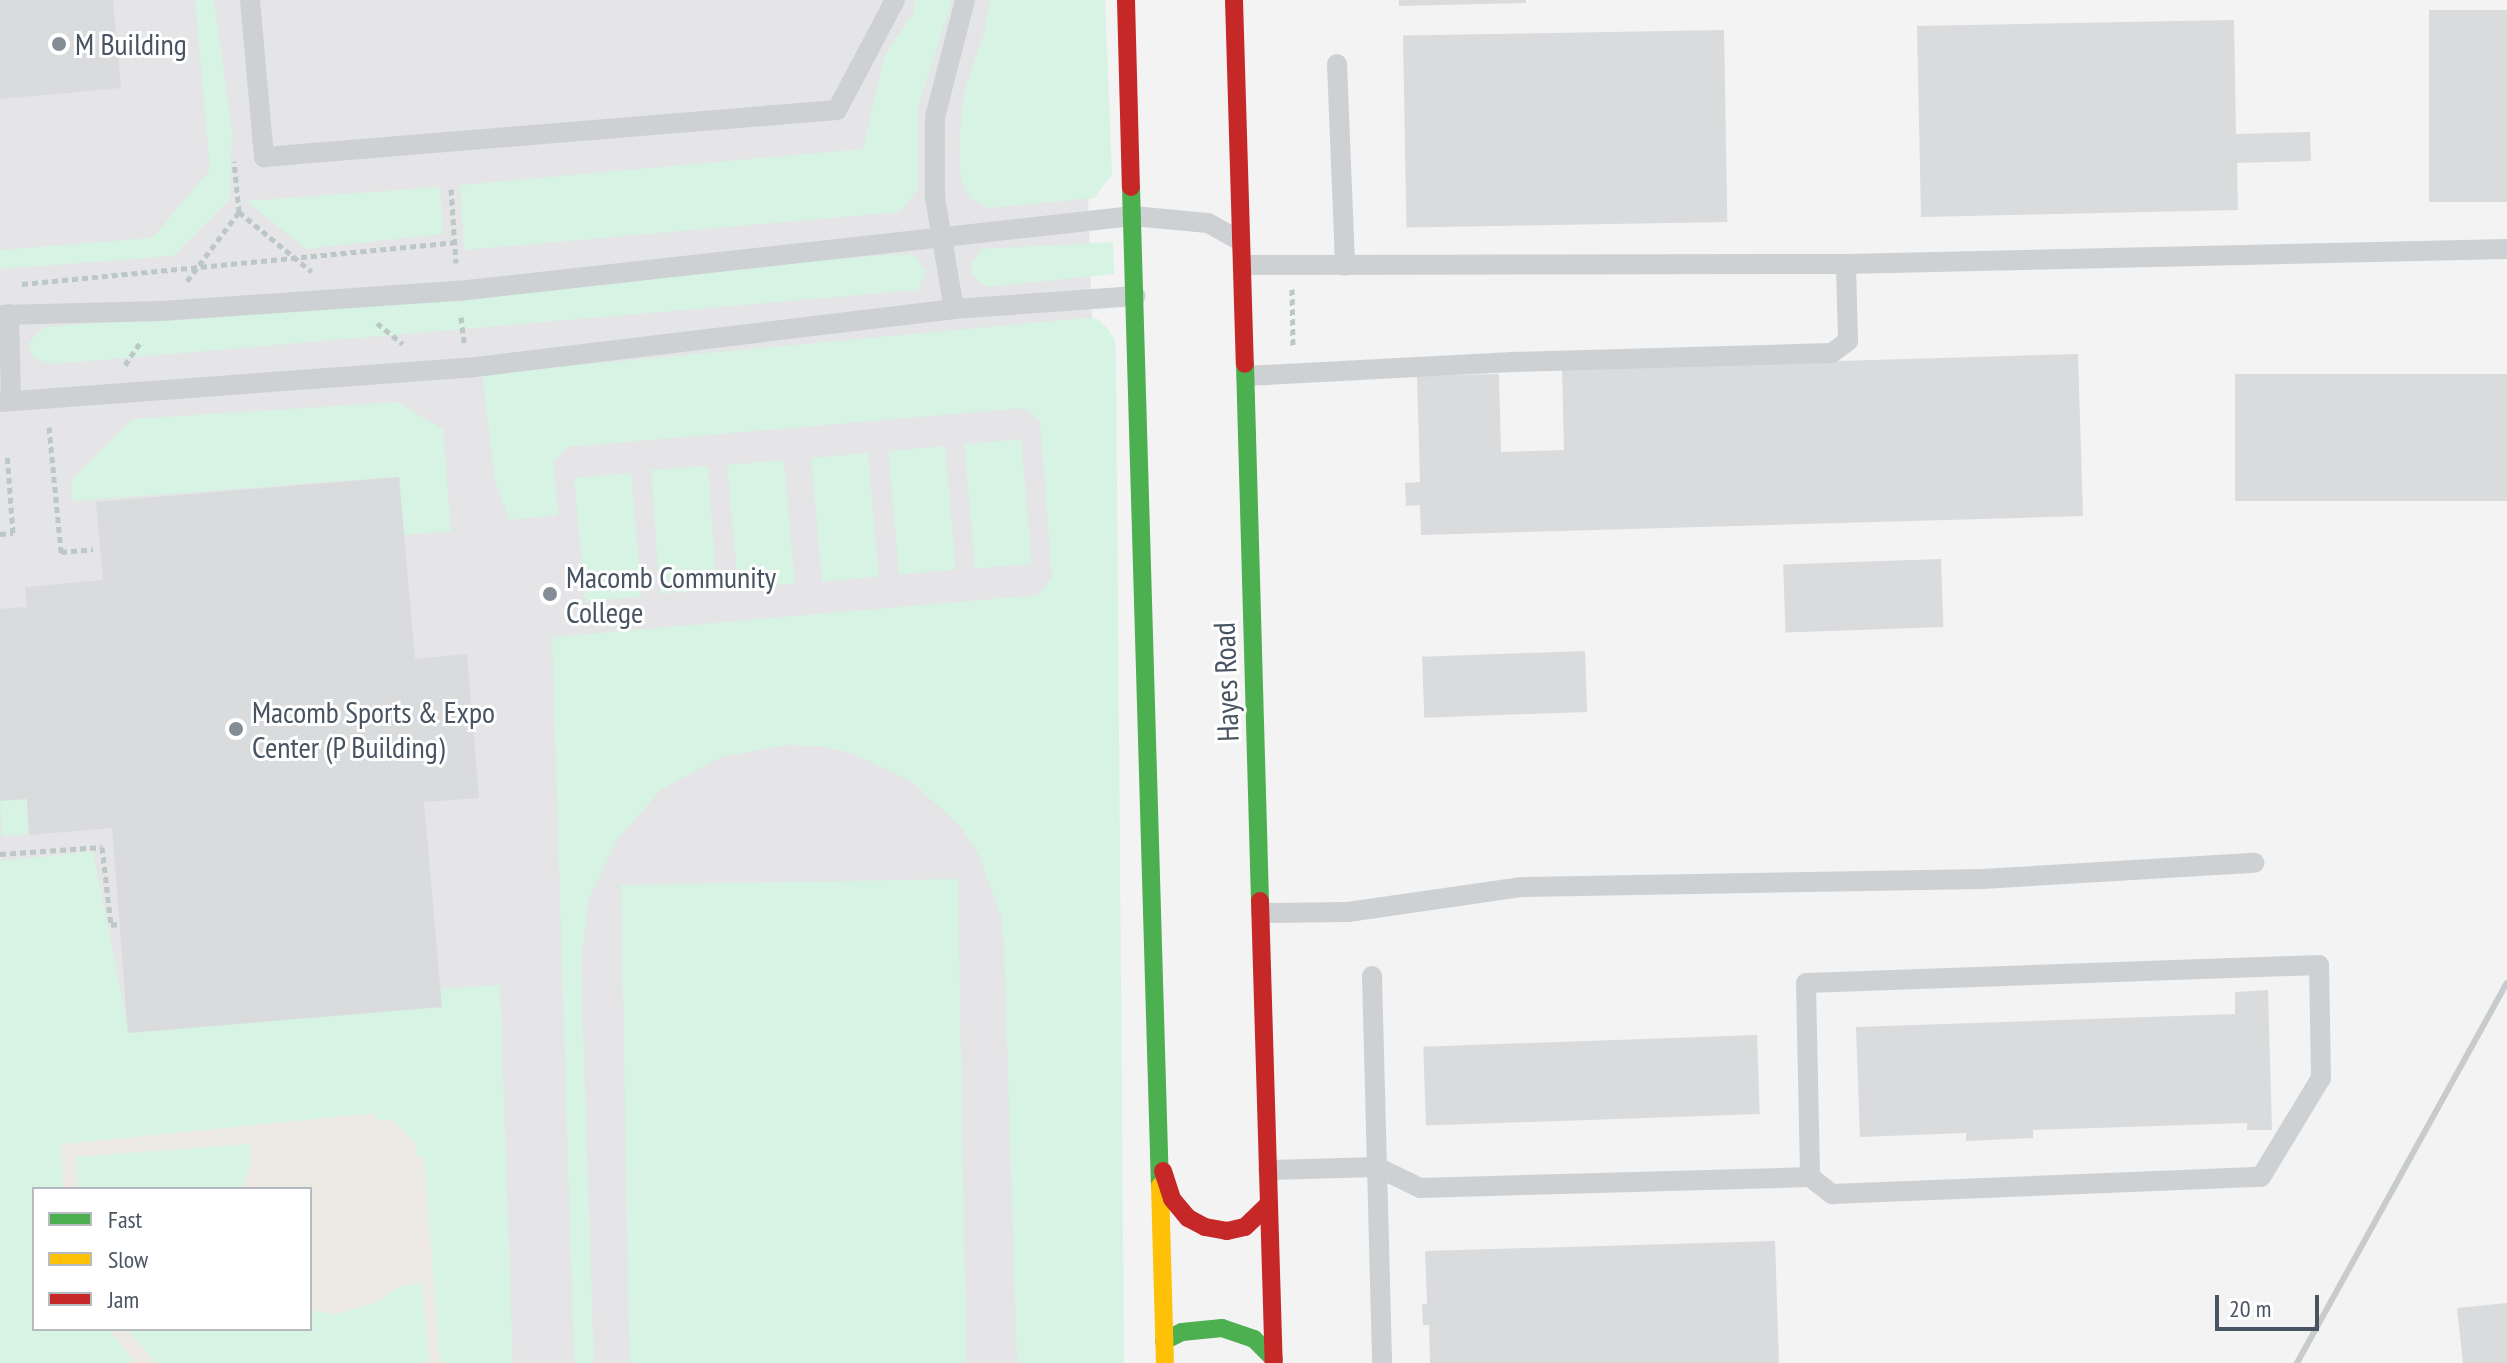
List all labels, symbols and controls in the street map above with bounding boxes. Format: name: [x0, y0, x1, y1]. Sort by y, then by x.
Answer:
place label: M Building: [75, 26, 187, 62]
marker: M Building: [50, 35, 68, 53]
place label: Macomb Community College: [566, 559, 776, 630]
marker: Macomb Community College: [541, 585, 559, 603]
street label: Hayes Road: [1206, 622, 1246, 742]
place label: Macomb Sports & Expo Center (P Building): [252, 694, 495, 764]
marker: Macomb Sports & Expo Center (P Building): [227, 720, 245, 738]
legend: [32, 1187, 312, 1331]
text: Fast: [108, 1204, 142, 1235]
text: Slow: [108, 1244, 148, 1275]
scale bar: [2219, 1279, 2323, 1329]
text: Jam: [108, 1284, 139, 1315]
text: 20 m: [2229, 1293, 2271, 1324]

